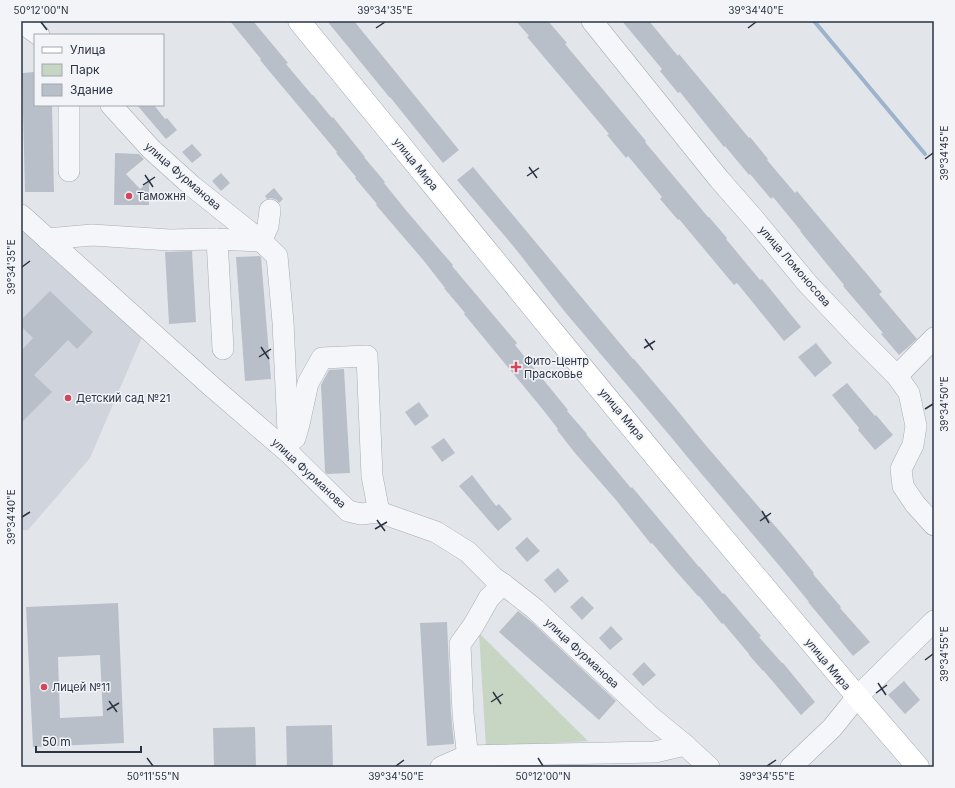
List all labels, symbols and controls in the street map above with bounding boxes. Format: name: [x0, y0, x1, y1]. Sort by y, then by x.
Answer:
text: 50°12'00"N: [14, 4, 68, 16]
text: 39°34'35"E: [357, 4, 413, 16]
text: 39°34'40"E: [728, 4, 784, 16]
legend: [34, 34, 164, 106]
text: Улица: [70, 42, 105, 57]
text: Парк: [70, 62, 100, 77]
text: Здание: [70, 82, 113, 97]
text: 39°34'45"E: [938, 125, 950, 181]
street label: улица Мира: [390, 135, 442, 193]
street label: улица Фурманова: [142, 139, 224, 213]
place label: Таможня: [137, 189, 186, 203]
marker: Таможня: [124, 191, 134, 201]
street label: улица Ломоносова: [756, 223, 834, 309]
text: 39°34'35"E: [5, 239, 17, 295]
place label: Фито-Центр Прасковье: [524, 354, 589, 381]
marker: Фито-Центр Прасковье: [511, 362, 521, 372]
text: 39°34'50"E: [938, 376, 950, 432]
street label: улица Мира: [596, 385, 648, 443]
place label: Детский сад №21: [76, 391, 170, 405]
marker: Детский сад №21: [63, 393, 73, 403]
street label: улица Фурманова: [269, 435, 349, 511]
text: 39°34'40"E: [5, 489, 17, 545]
street label: улица Фурманова: [542, 615, 622, 691]
text: 39°34'55"E: [938, 626, 950, 682]
street label: улица Мира: [802, 635, 854, 693]
place label: Лицей №11: [52, 680, 110, 694]
marker: Лицей №11: [39, 682, 49, 692]
scale bar: [36, 728, 141, 754]
text: 50 m: [42, 734, 71, 749]
text: 50°11'55"N: [127, 770, 179, 782]
text: 39°34'50"E: [368, 770, 424, 782]
text: 50°12'00"N: [516, 770, 570, 782]
text: 39°34'55"E: [739, 770, 795, 782]

